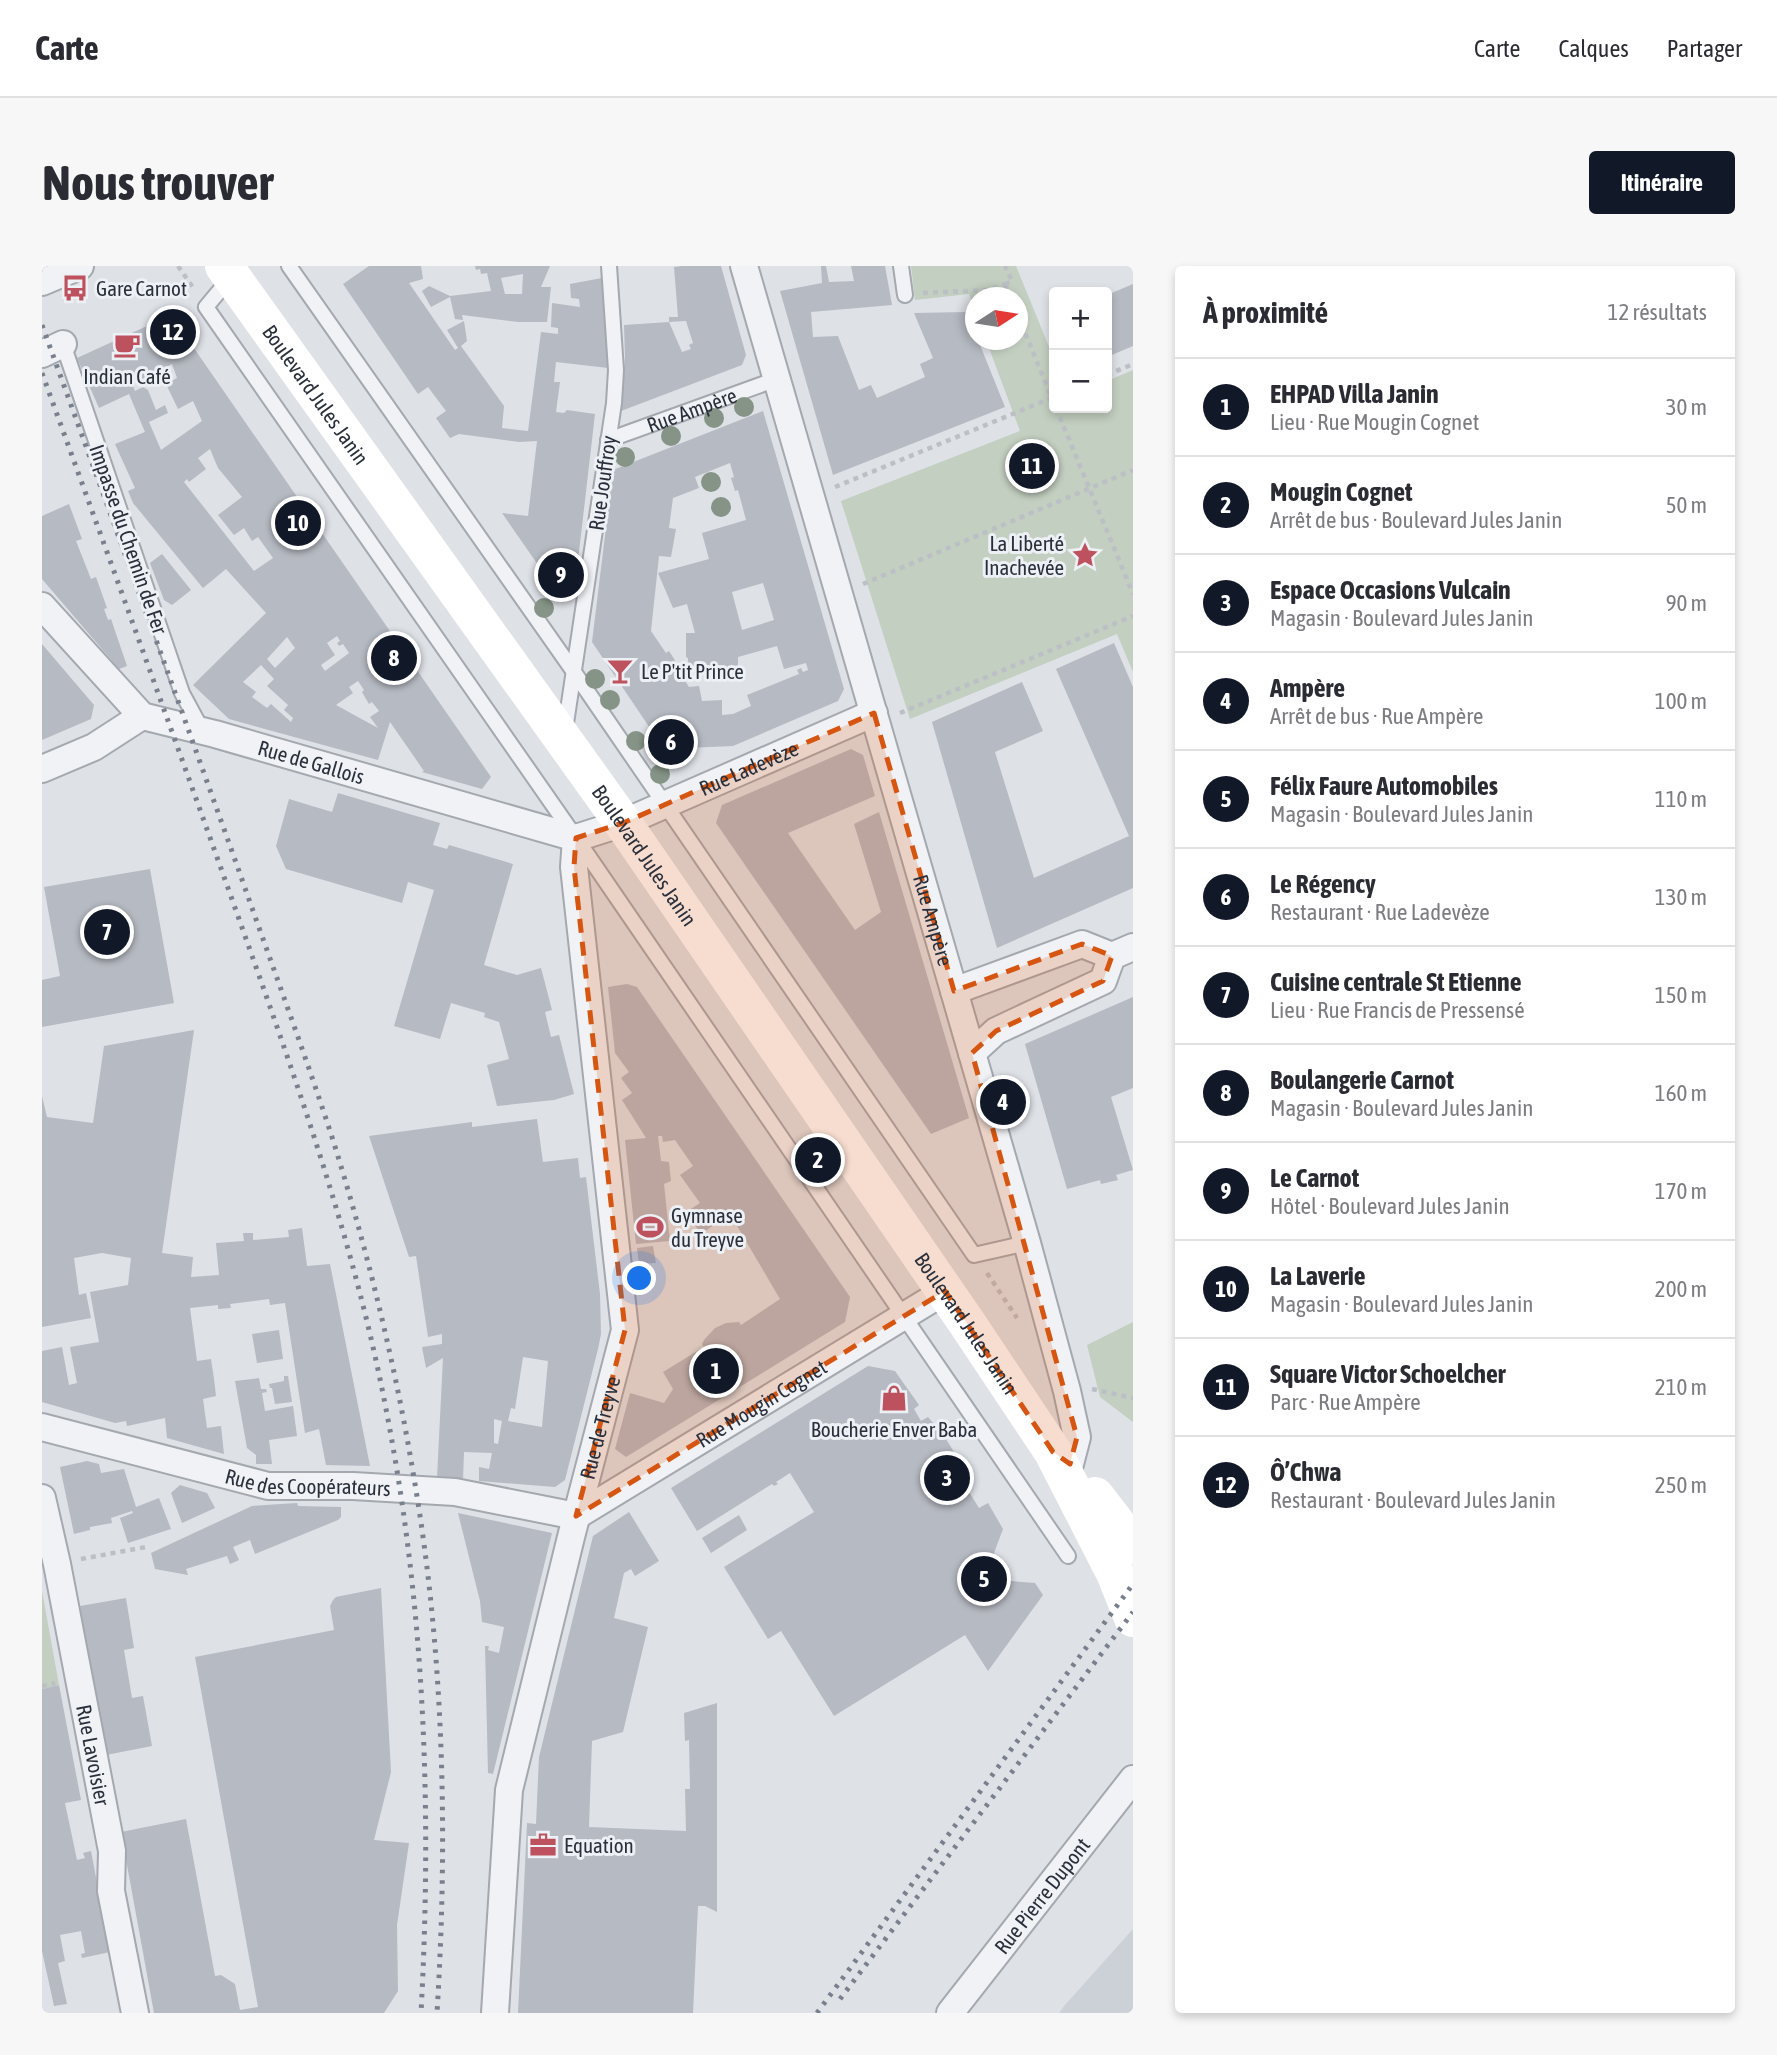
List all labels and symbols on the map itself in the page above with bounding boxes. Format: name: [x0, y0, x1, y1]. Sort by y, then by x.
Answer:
bus stop icon: Gare Carnot: [60, 273, 90, 303]
place label: Gare Carnot: [96, 276, 187, 300]
north arrow: [965, 287, 1028, 350]
pin: 12: [150, 306, 196, 358]
street label: Boulevard Jules Janin: [258, 320, 374, 469]
cafe icon: Indian Café: [112, 330, 142, 360]
place label: Indian Café: [83, 364, 171, 388]
street label: Rue Ampère: [644, 383, 740, 437]
street label: Rue Jouffroy: [583, 434, 621, 532]
pin: 11: [1009, 440, 1055, 492]
street label: Impasse du Chemin de Fer: [85, 441, 173, 638]
pin: 10: [275, 497, 321, 549]
place label: La Liberté Inachevée: [984, 531, 1064, 579]
place icon: La Liberté Inachevée: [1070, 540, 1100, 570]
pin: 9: [538, 549, 584, 601]
pin: 8: [371, 632, 417, 684]
bar icon: Le P'tit Prince: [605, 656, 635, 686]
place label: Le P'tit Prince: [641, 659, 744, 683]
pin: 6: [648, 716, 694, 768]
street label: Rue de Gallois: [255, 735, 367, 788]
street label: Rue Ladevèze: [696, 736, 802, 800]
street label: Boulevard Jules Janin: [588, 780, 702, 930]
street label: Rue Ampère: [909, 872, 958, 968]
pin: 7: [84, 906, 130, 958]
pin: 4: [980, 1076, 1026, 1128]
pin: 2: [795, 1134, 841, 1186]
place label: Gymnase du Treyve: [671, 1203, 744, 1251]
sports icon: Gymnase du Treyve: [635, 1212, 665, 1242]
street label: Boulevard Jules Janin: [910, 1248, 1023, 1399]
your location: [622, 1261, 656, 1295]
pin: 1: [693, 1345, 739, 1397]
street label: Rue Mougin Cognet: [692, 1354, 831, 1452]
street label: Rue de Treyve: [575, 1373, 624, 1482]
shop icon: Boucherie Enver Baba: [879, 1383, 909, 1413]
place label: Boucherie Enver Baba: [811, 1417, 977, 1441]
pin: 3: [924, 1452, 970, 1504]
street label: Rue des Coopérateurs: [223, 1463, 391, 1500]
pin: 5: [961, 1553, 1007, 1605]
street label: Rue Lavoisier: [72, 1702, 115, 1808]
office icon: Equation: [528, 1830, 558, 1860]
place label: Equation: [564, 1833, 634, 1857]
street label: Rue Pierre Dupont: [989, 1833, 1094, 1958]

